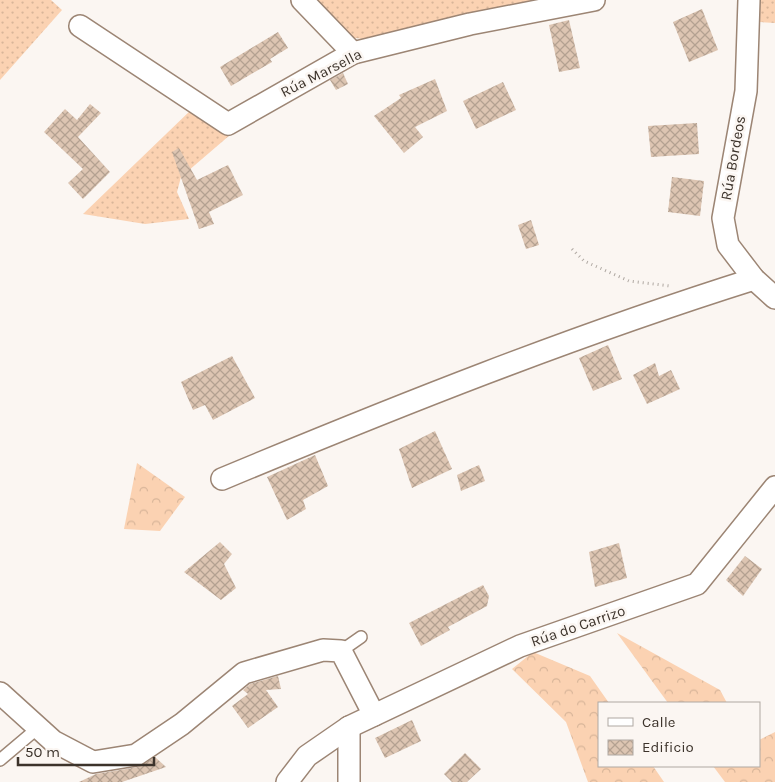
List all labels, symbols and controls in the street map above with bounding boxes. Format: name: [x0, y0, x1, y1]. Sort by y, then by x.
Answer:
street label: Rúa Marsella: [277, 45, 365, 101]
street label: Rúa Bordeos: [717, 114, 749, 202]
street label: Rúa do Carrizo: [528, 601, 628, 651]
legend: [598, 702, 760, 767]
text: Calle: [642, 713, 676, 731]
scale bar: [18, 734, 154, 766]
text: Edificio: [642, 738, 694, 756]
text: 50 m: [25, 743, 60, 761]

